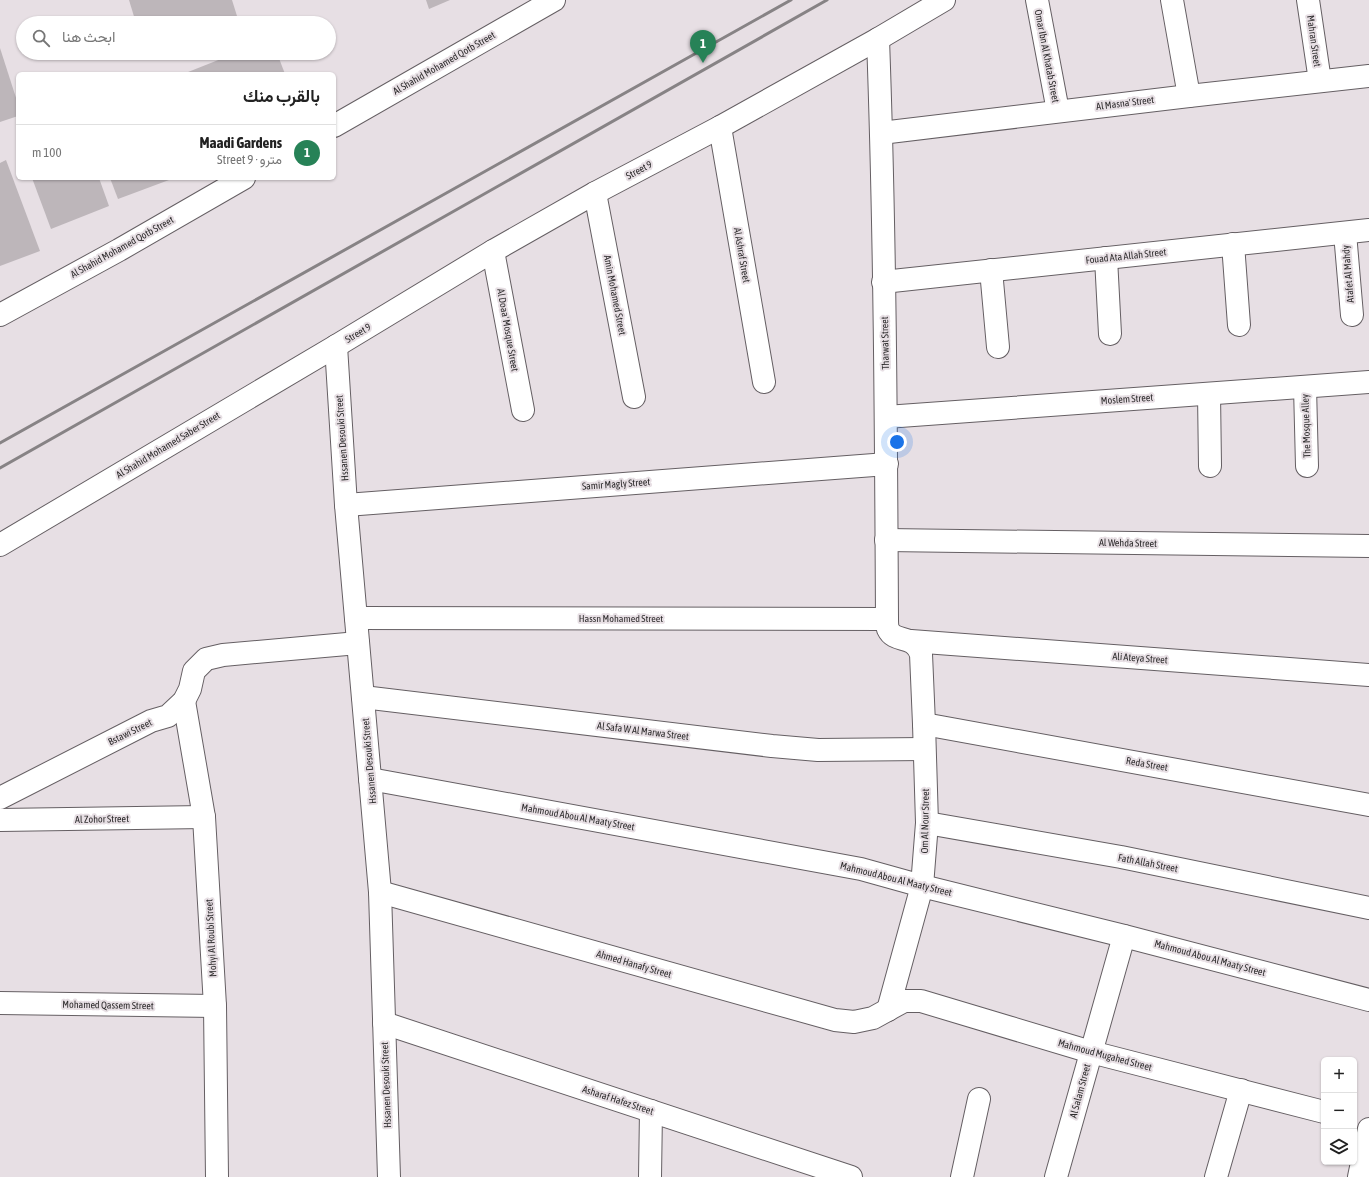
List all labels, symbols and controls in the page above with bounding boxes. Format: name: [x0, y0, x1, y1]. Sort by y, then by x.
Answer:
street label: Omar Ibn Al Khatab Street: [1033, 9, 1061, 104]
street label: Mahran Street: [1305, 15, 1323, 68]
search box: [16, 16, 336, 60]
icon: search: [30, 27, 52, 49]
text: ابحث هنا: [62, 28, 116, 45]
street label: Al Shahid Mohamed Qotb Street: [391, 29, 497, 97]
pin: 1: [690, 30, 716, 63]
text: بالقرب منك: [243, 86, 320, 106]
street label: Al Masna' Street: [1095, 94, 1155, 112]
text: Maadi Gardens: [200, 134, 282, 151]
text: 100 m: [32, 145, 62, 160]
text: 1: [304, 145, 310, 160]
text: مترو · Street 9: [217, 152, 282, 167]
street label: Street 9: [624, 158, 654, 181]
street label: Al Shahid Mohamed Qotb Street: [69, 214, 176, 280]
street label: Al Ashraf Street: [732, 227, 752, 283]
street label: Atafet Al Mahdy: [1340, 245, 1356, 303]
street label: Fouad Ata Allah Street: [1085, 246, 1167, 266]
street label: Amin Mohamed Street: [602, 254, 628, 336]
street label: Al Doaa' Mosque Street: [495, 288, 521, 372]
street label: Tharwat Street: [879, 316, 891, 370]
street label: Street 9: [343, 321, 373, 345]
street label: Moslem Street: [1100, 392, 1154, 406]
street label: The Mosque Alley: [1299, 394, 1313, 458]
street label: Hssanen Desouki Street: [334, 395, 350, 481]
street label: Al Shahid Mohamed Saber Street: [114, 410, 222, 480]
your location: [887, 432, 907, 452]
street label: Samir Magly Street: [582, 476, 651, 492]
street label: Al Wehda Street: [1099, 537, 1157, 549]
street label: Hassn Mohamed Street: [579, 613, 663, 624]
street label: Ali Ateya Street: [1112, 651, 1168, 665]
street label: Bstawi Street: [106, 717, 154, 747]
street label: Hssanen Desouki Street: [360, 718, 378, 804]
street label: Al Safa W Al Marwa Street: [597, 720, 690, 742]
street label: Reda Street: [1125, 755, 1169, 773]
street label: Om Al Nour Street: [919, 788, 931, 854]
street label: Mahmoud Abou Al Maaty Street: [521, 802, 636, 832]
street label: Al Zohor Street: [75, 813, 129, 825]
street label: Fath Allah Street: [1117, 852, 1179, 874]
street label: Mahmoud Abou Al Maaty Street: [839, 860, 953, 898]
street label: Mohyi Al Roubi Street: [203, 899, 219, 977]
street label: Mahmoud Abou Al Maaty Street: [1153, 938, 1267, 978]
street label: Ahmed Hanafy Street: [595, 948, 673, 980]
street label: Mohamed Qassem Street: [62, 999, 154, 1011]
street label: Mahmoud Mugahed Street: [1057, 1037, 1153, 1073]
street label: Hssanen Desouki Street: [379, 1042, 393, 1128]
map controls: [1321, 1057, 1357, 1165]
button: +: [1321, 1057, 1357, 1093]
street label: Al Salam Street: [1067, 1063, 1093, 1119]
street label: Asharaf Hafez Street: [581, 1083, 655, 1117]
button: −: [1321, 1093, 1357, 1129]
button: layers: [1321, 1129, 1357, 1165]

